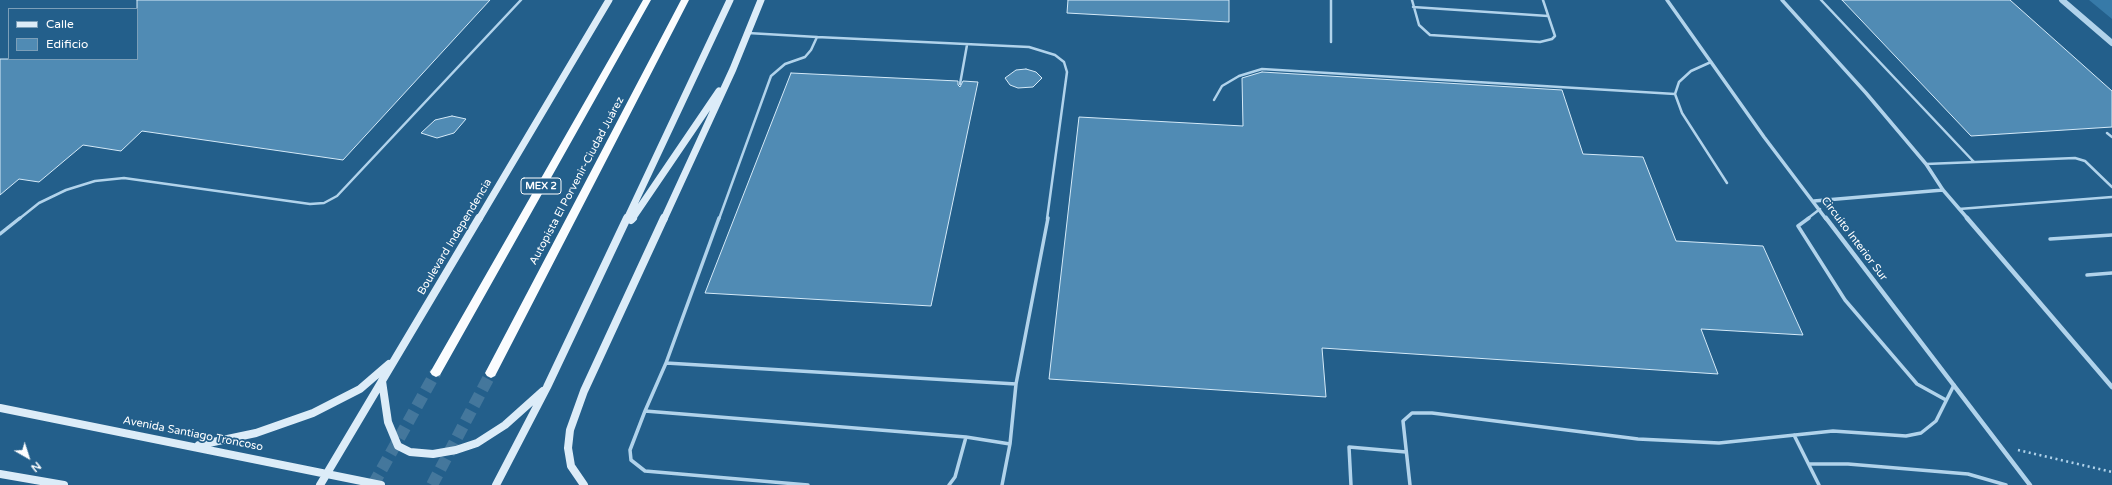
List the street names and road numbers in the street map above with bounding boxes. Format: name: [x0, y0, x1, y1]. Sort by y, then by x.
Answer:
street label: Autopista El Porvenir-Ciudad Juárez: [527, 95, 627, 267]
street label: Boulevard Independencia: [415, 177, 495, 297]
road number: MEX 2: [521, 178, 561, 194]
street label: Circuito Interior Sur: [1818, 194, 1890, 284]
street label: Avenida Santiago Troncoso: [122, 414, 264, 454]

